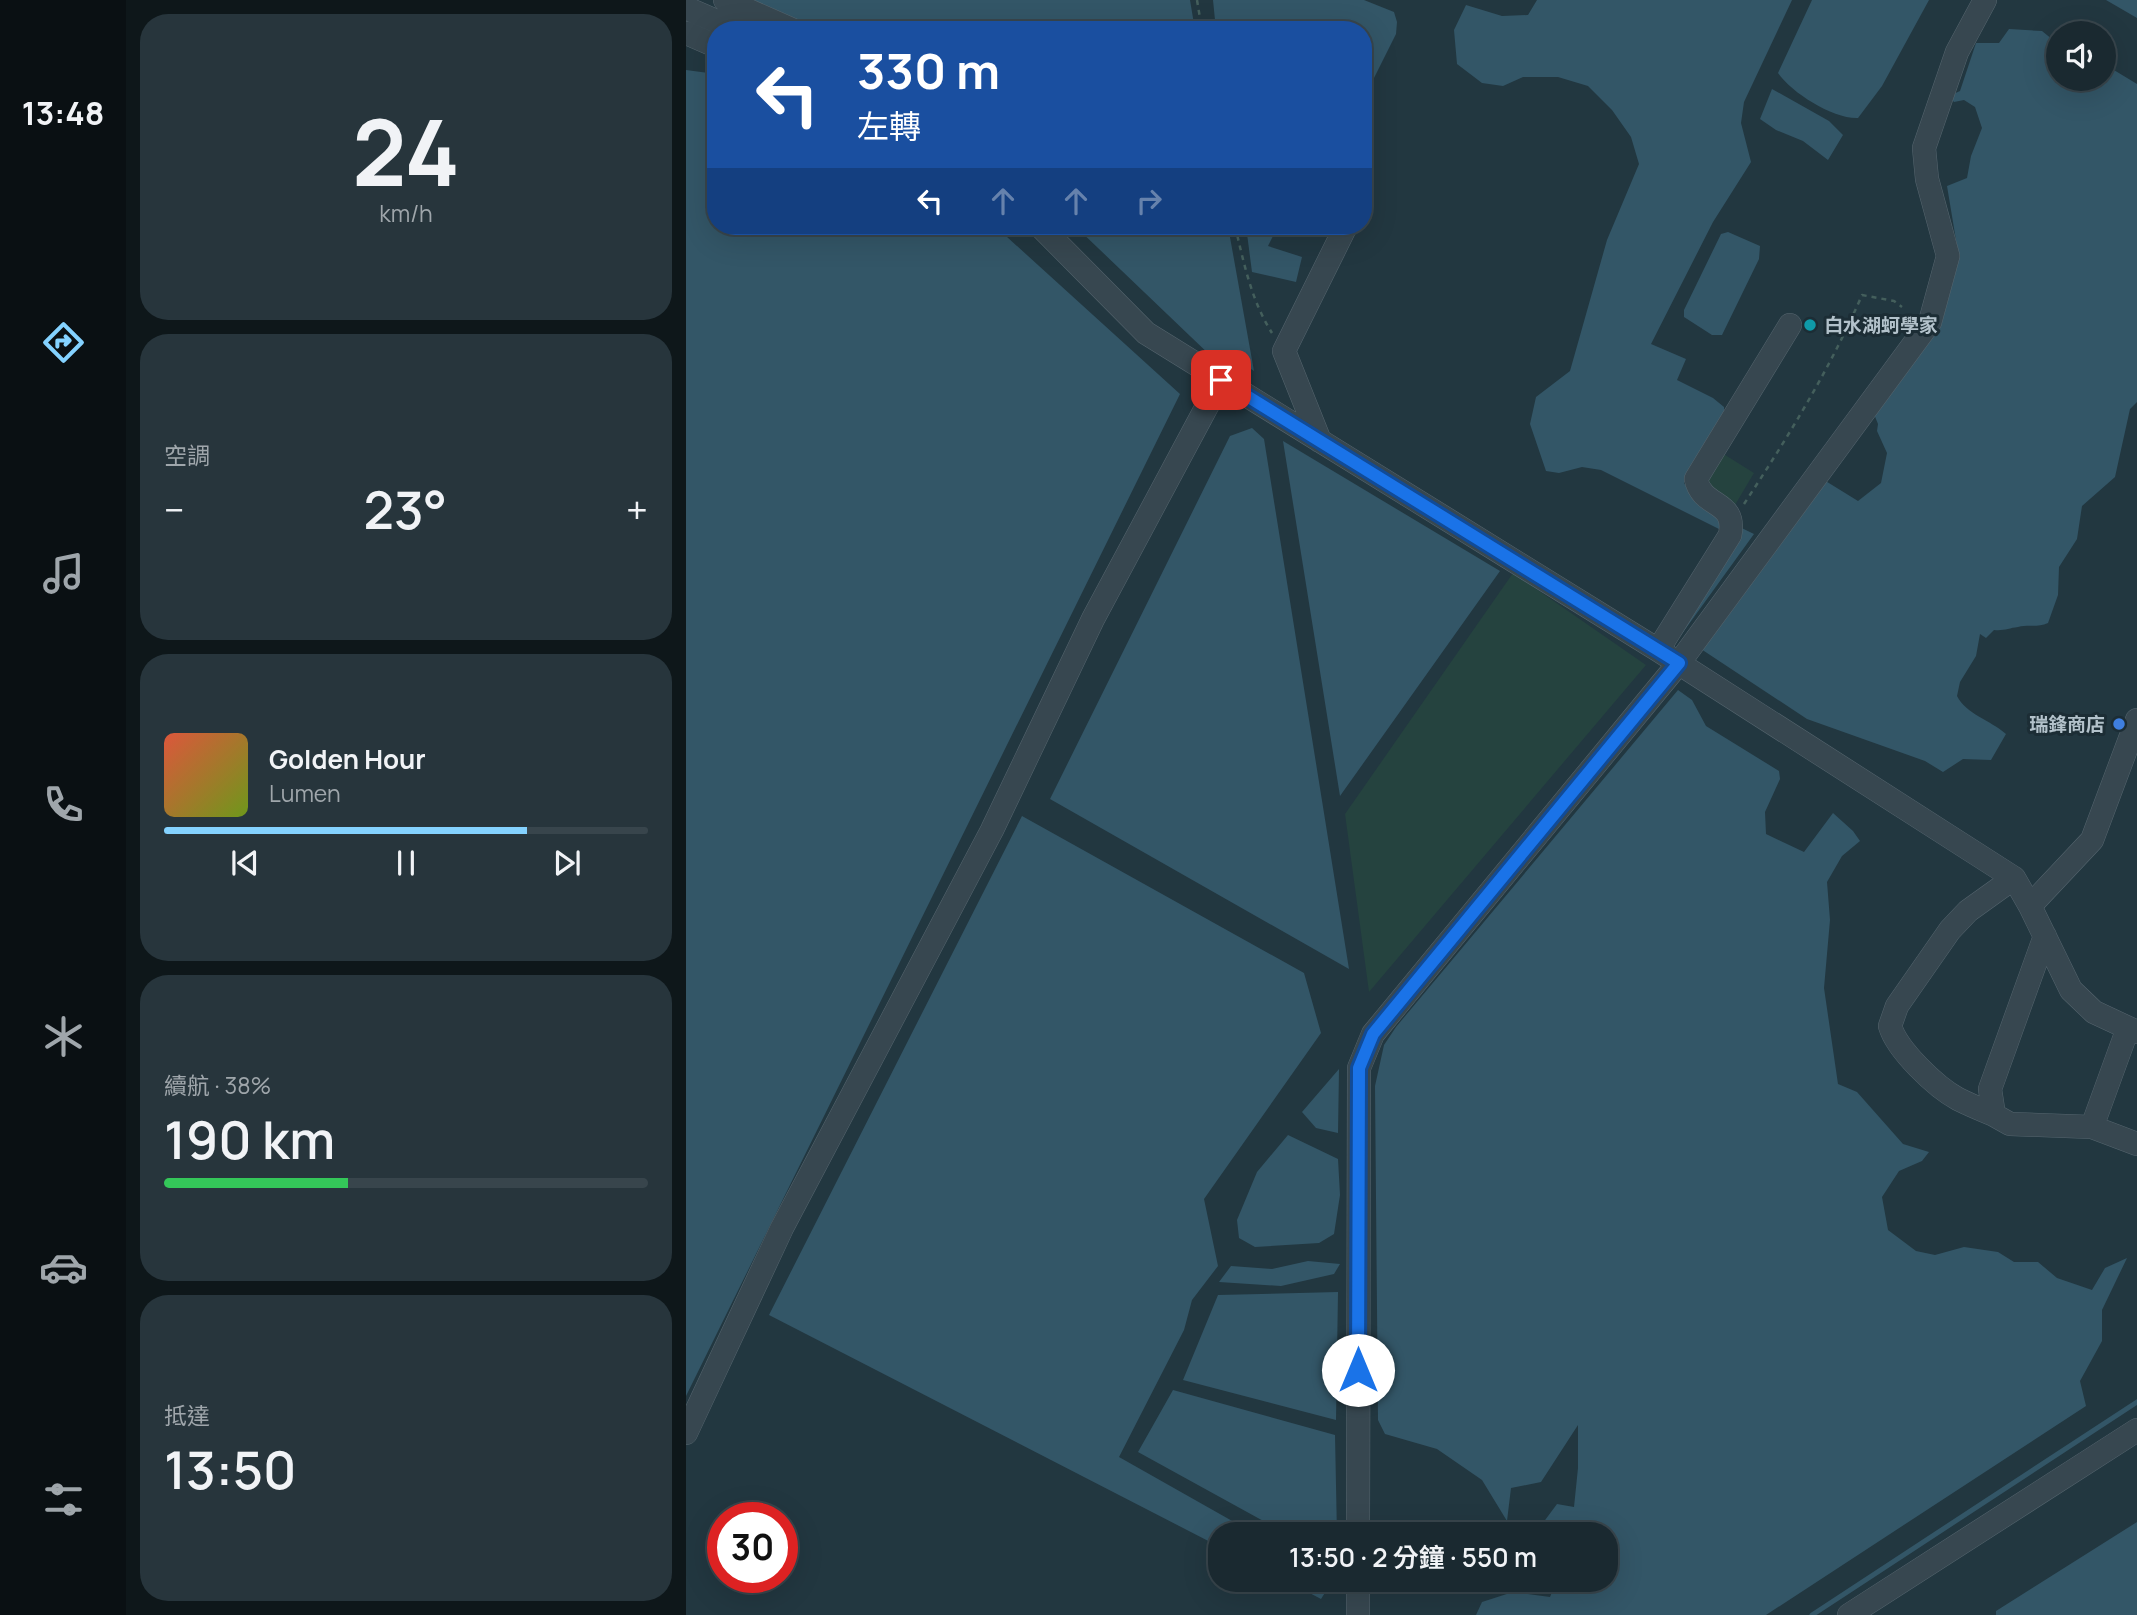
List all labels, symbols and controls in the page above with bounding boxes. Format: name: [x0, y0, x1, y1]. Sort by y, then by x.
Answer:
map controls: [2046, 21, 2116, 91]
button: sound: [2046, 21, 2116, 91]
text: 330 m: [857, 37, 1000, 104]
icon: left: [742, 49, 833, 140]
text: 24: [352, 89, 460, 213]
text: 13:48: [22, 91, 104, 135]
text: 左轉: [857, 104, 921, 148]
icon: left: [911, 182, 949, 220]
icon: ahead: [984, 182, 1022, 220]
icon: ahead: [1057, 182, 1095, 220]
icon: right: [1130, 182, 1168, 220]
text: km/h: [379, 197, 433, 229]
place label: 白水湖蚵學家: [1824, 312, 1938, 338]
marker: 白水湖蚵學家: [1802, 317, 1818, 333]
icon: directions: [39, 318, 88, 367]
pin: [1191, 350, 1251, 410]
icon: arrive: [1202, 361, 1240, 399]
text: 空調: [164, 439, 210, 471]
text: 23°: [363, 474, 447, 545]
text: −: [164, 483, 185, 535]
text: +: [626, 483, 648, 535]
icon: music: [39, 549, 88, 598]
place label: 瑞鋒商店: [2029, 711, 2105, 737]
marker: 瑞鋒商店: [2111, 716, 2127, 732]
text: Golden Hour: [269, 741, 426, 777]
text: Lumen: [269, 777, 341, 809]
icon: phone: [39, 780, 88, 829]
icon: previous: [226, 844, 264, 882]
icon: pause: [387, 844, 425, 882]
icon: next: [548, 844, 586, 882]
icon: climate: [39, 1012, 88, 1061]
text: 續航 · 38%: [164, 1069, 271, 1101]
text: 190 km: [164, 1104, 335, 1175]
icon: car: [39, 1243, 88, 1292]
position arrow: [1321, 1333, 1395, 1407]
text: 抵達: [164, 1399, 210, 1431]
text: 13:50: [164, 1434, 296, 1505]
icon: filters: [39, 1475, 88, 1524]
speed limit sign: 30: [707, 1502, 798, 1593]
text: 13:50 · 2 分鐘 · 550 m: [1289, 1539, 1537, 1575]

